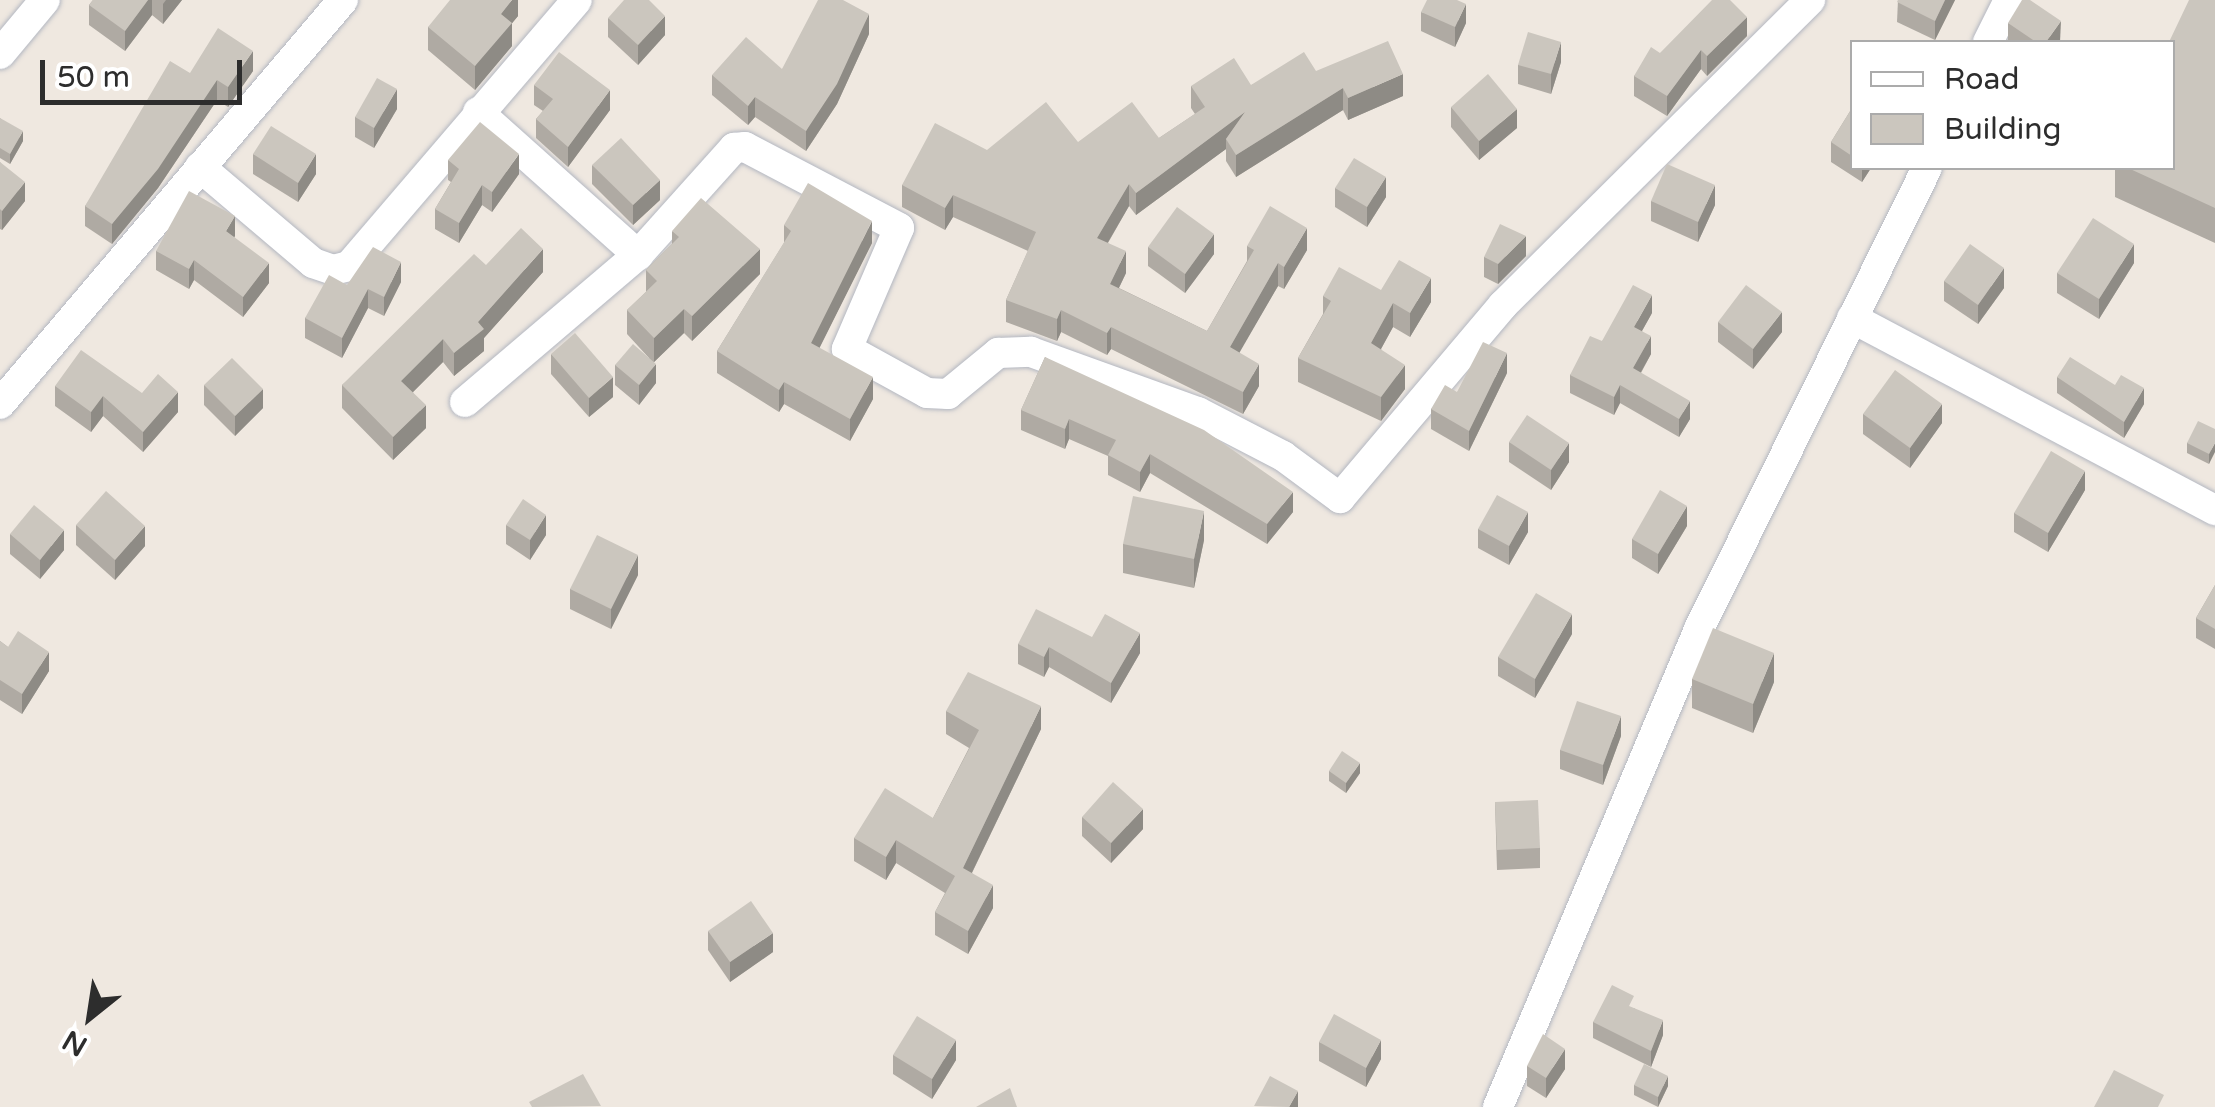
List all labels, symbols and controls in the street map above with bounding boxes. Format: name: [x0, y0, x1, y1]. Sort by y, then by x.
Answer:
scale bar: [45, 40, 248, 102]
legend: [1850, 40, 2175, 170]
text: 50 m: [57, 59, 130, 96]
text: Road: [1944, 61, 2019, 98]
text: Building: [1944, 111, 2061, 148]
north arrow: [40, 967, 140, 1067]
text: N: [57, 1023, 93, 1063]

